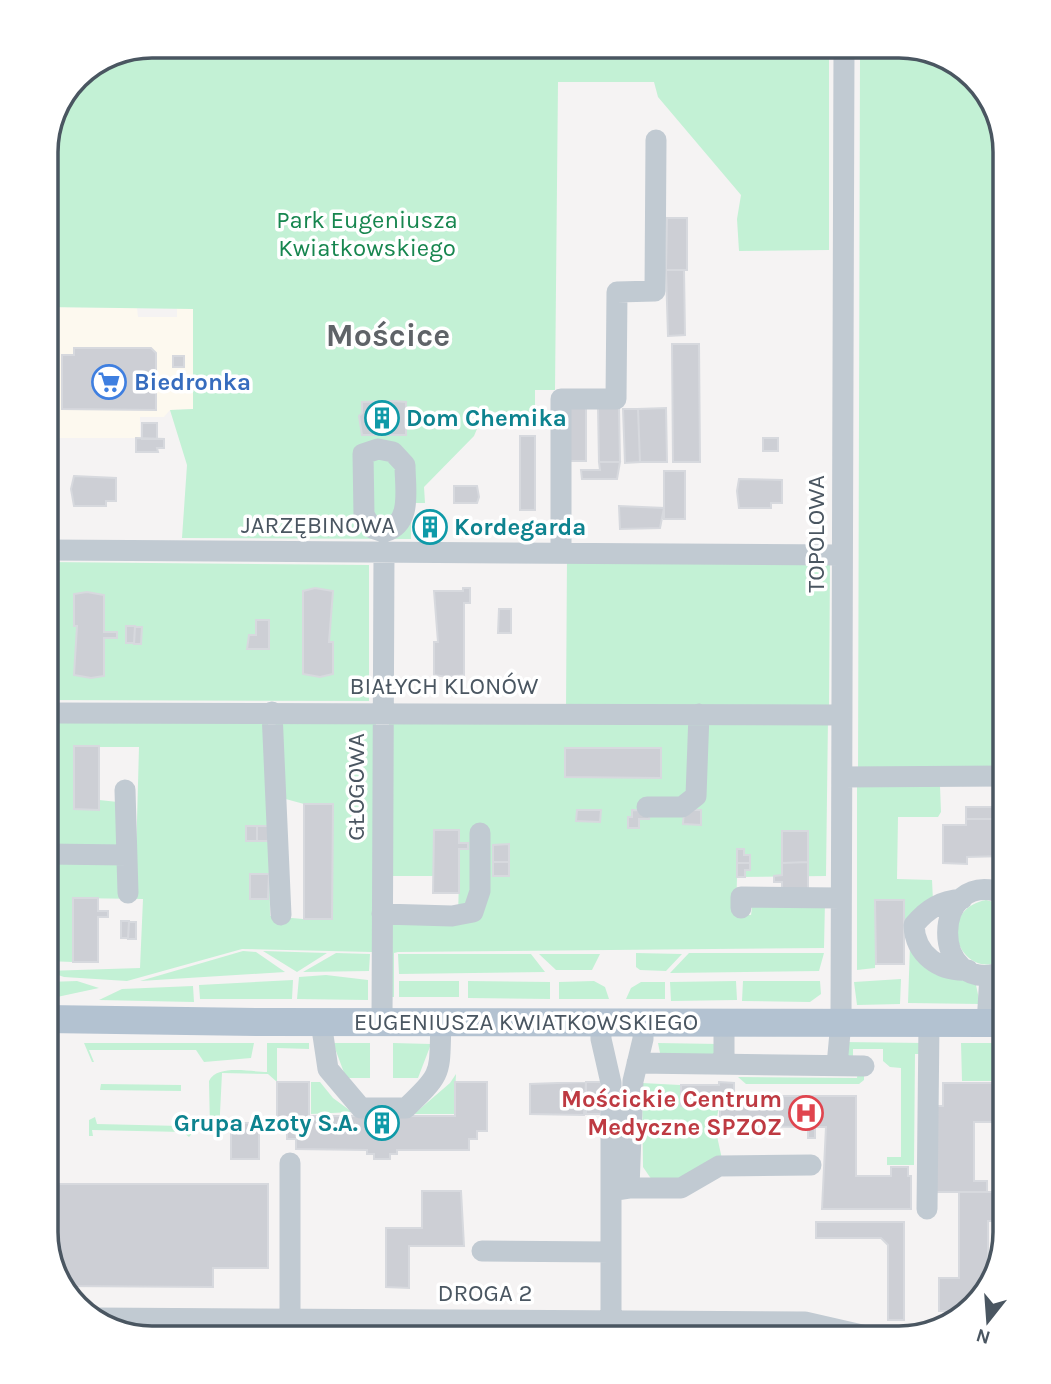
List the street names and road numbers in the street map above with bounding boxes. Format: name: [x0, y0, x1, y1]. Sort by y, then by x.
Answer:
street label: TOPOLOWA: [802, 475, 830, 593]
street label: JARZĘBINOWA: [241, 511, 395, 539]
street label: BIAŁYCH KLONÓW: [350, 672, 539, 700]
street label: GŁOGOWA: [342, 733, 370, 841]
street label: EUGENIUSZA KWIATKOWSKIEGO: [354, 1008, 698, 1036]
street label: DROGA 2: [438, 1279, 532, 1307]

